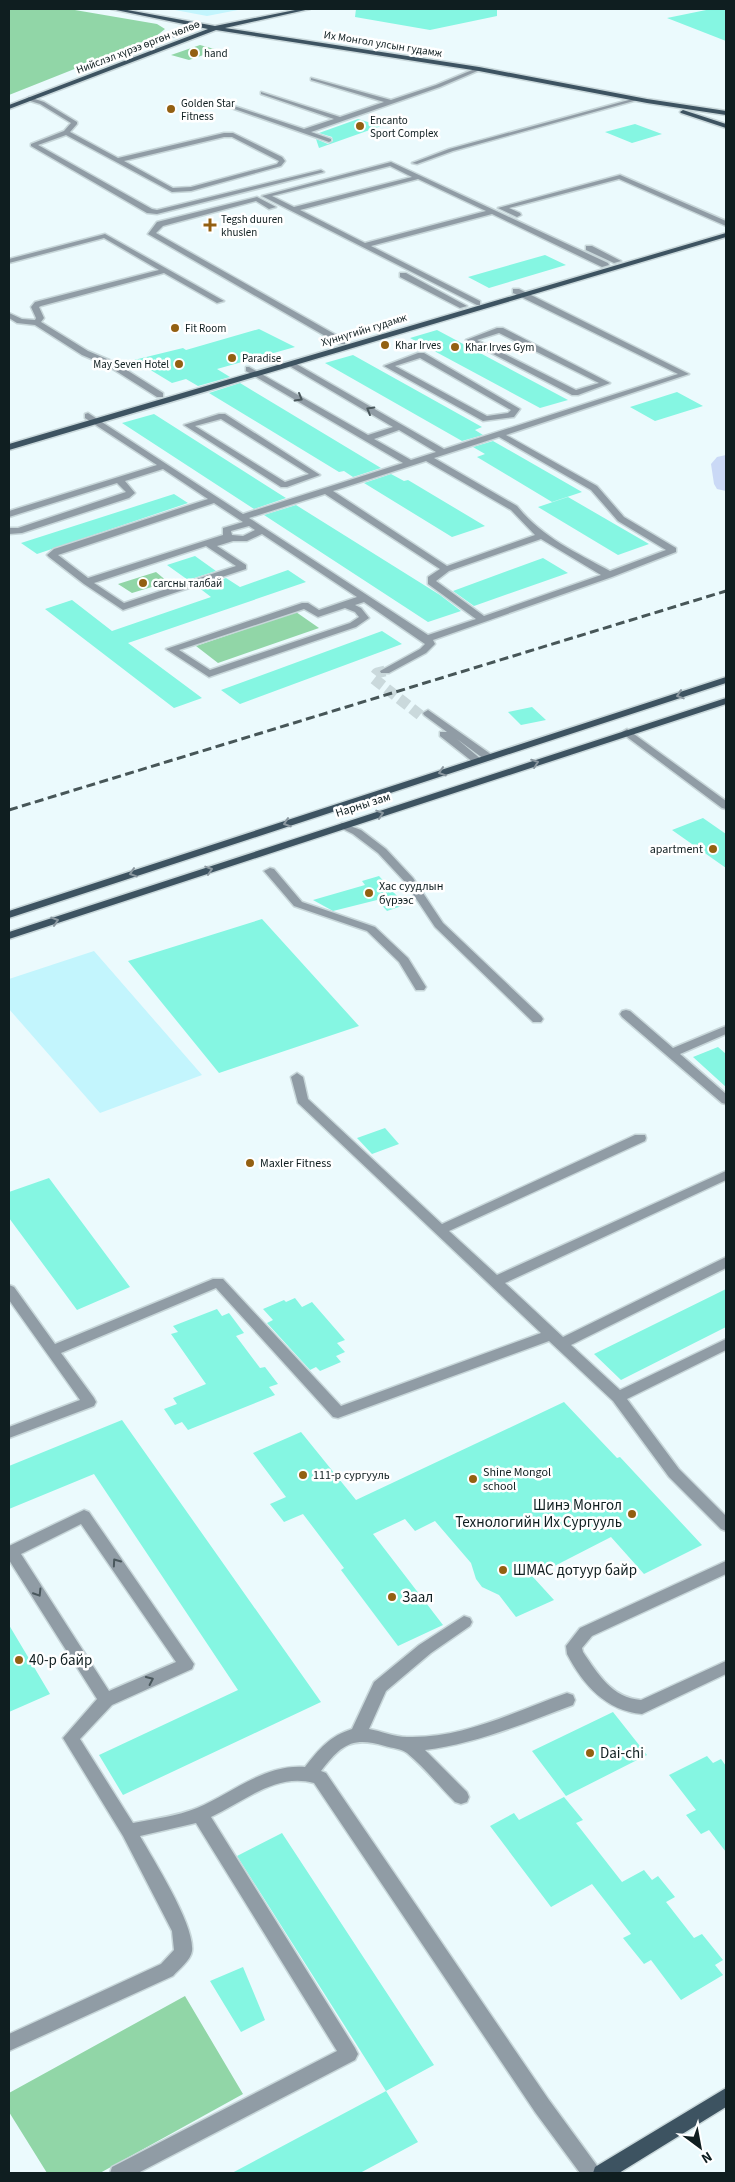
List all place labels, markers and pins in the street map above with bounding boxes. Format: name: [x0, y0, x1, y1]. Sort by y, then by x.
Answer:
place label: hand: [204, 46, 228, 61]
marker: hand: [188, 47, 200, 59]
place label: Golden Star Fitness: [181, 96, 235, 124]
marker: Golden Star Fitness: [165, 103, 177, 115]
place label: Encanto Sport Complex: [370, 113, 438, 141]
marker: Encanto Sport Complex: [354, 120, 366, 132]
place label: Tegsh duuren khuslen: [221, 212, 283, 240]
marker: Tegsh duuren khuslen: [203, 218, 217, 232]
place label: Fit Room: [185, 321, 226, 336]
marker: Fit Room: [169, 322, 181, 334]
place label: Khar Irves: [395, 338, 441, 353]
marker: Khar Irves: [379, 339, 391, 351]
place label: Khar Irves Gym: [465, 340, 534, 355]
marker: Khar Irves Gym: [449, 341, 461, 353]
place label: Paradise: [242, 351, 282, 366]
marker: Paradise: [226, 352, 238, 364]
place label: May Seven Hotel: [93, 357, 169, 372]
marker: May Seven Hotel: [173, 358, 185, 370]
place label: сагсны талбай: [153, 576, 222, 591]
marker: сагсны талбай: [137, 577, 149, 589]
place label: apartment: [650, 841, 703, 858]
marker: apartment: [707, 843, 719, 855]
place label: Хас суудлын бүрээс: [379, 878, 443, 909]
marker: Хас суудлын бүрээс: [363, 887, 375, 899]
place label: Maxler Fitness: [260, 1155, 331, 1172]
marker: Maxler Fitness: [244, 1157, 256, 1169]
place label: Shine Mongol school: [483, 1464, 551, 1495]
place label: 111-р сургууль: [313, 1467, 390, 1484]
marker: 111-р сургууль: [297, 1469, 309, 1481]
marker: Shine Mongol school: [467, 1473, 479, 1485]
place label: Шинэ Монгол Технологийн Их Сургууль: [455, 1495, 622, 1533]
marker: Шинэ Монгол Технологийн Их Сургууль: [626, 1508, 638, 1520]
place label: ШМАС дотуур байр: [513, 1560, 637, 1581]
marker: ШМАС дотуур байр: [497, 1564, 509, 1576]
place label: Заал: [402, 1587, 433, 1608]
marker: Заал: [386, 1591, 398, 1603]
place label: 40-р байр: [29, 1650, 92, 1671]
marker: 40-р байр: [13, 1654, 25, 1666]
place label: Dai-chi: [600, 1743, 644, 1764]
marker: Dai-chi: [584, 1747, 596, 1759]

